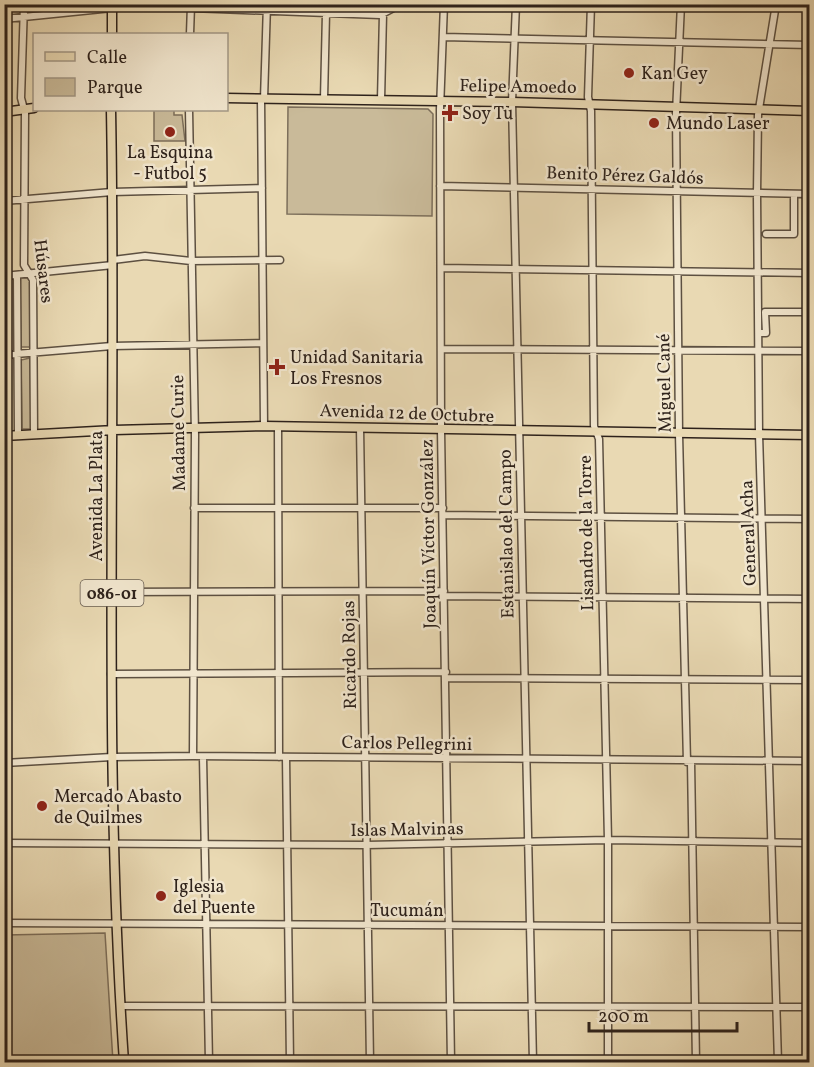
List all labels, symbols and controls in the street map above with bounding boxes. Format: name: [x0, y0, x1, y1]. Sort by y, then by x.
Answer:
legend: [33, 33, 228, 111]
text: Calle: [87, 46, 127, 71]
place label: Kan Gey: [641, 62, 708, 87]
marker: Kan Gey: [622, 66, 636, 80]
street label: Felipe Amoedo: [459, 74, 577, 101]
text: Parque: [87, 76, 142, 101]
place label: Soy Tu: [462, 102, 513, 127]
marker: Soy Tu: [443, 106, 457, 120]
place label: Mundo Laser: [666, 112, 770, 137]
marker: Mundo Laser: [647, 116, 661, 130]
marker: La Esquina - Futbol 5: [163, 125, 177, 139]
place label: La Esquina - Futbol 5: [127, 141, 213, 187]
street label: Benito Pérez Galdós: [546, 161, 704, 192]
street label: Húsares: [26, 238, 59, 305]
street label: Miguel Cané: [652, 333, 679, 433]
place label: Unidad Sanitaria Los Fresnos: [290, 346, 423, 392]
marker: Unidad Sanitaria Los Fresnos: [268, 358, 286, 376]
street label: Madame Curie: [166, 375, 193, 491]
street label: Avenida 12 de Octubre: [319, 399, 495, 430]
street label: Avenida La Plata: [85, 431, 110, 561]
street label: Joaquín Víctor González: [415, 439, 444, 629]
street label: Estanislao del Campo: [494, 449, 521, 619]
street label: Lisandro de la Torre: [574, 455, 601, 611]
street label: General Acha: [735, 479, 764, 586]
road number: 086-01: [80, 580, 144, 606]
street label: Ricardo Rojas: [337, 600, 364, 710]
street label: Carlos Pellegrini: [341, 731, 473, 758]
place label: Mercado Abasto de Quilmes: [54, 785, 182, 831]
marker: Mercado Abasto de Quilmes: [35, 799, 49, 813]
street label: Islas Malvinas: [350, 817, 464, 844]
place label: Iglesia del Puente: [173, 875, 255, 921]
marker: Iglesia del Puente: [154, 889, 168, 903]
street label: Tucumán: [370, 899, 444, 924]
scale bar: [589, 995, 738, 1033]
text: 200 m: [598, 1005, 649, 1030]

